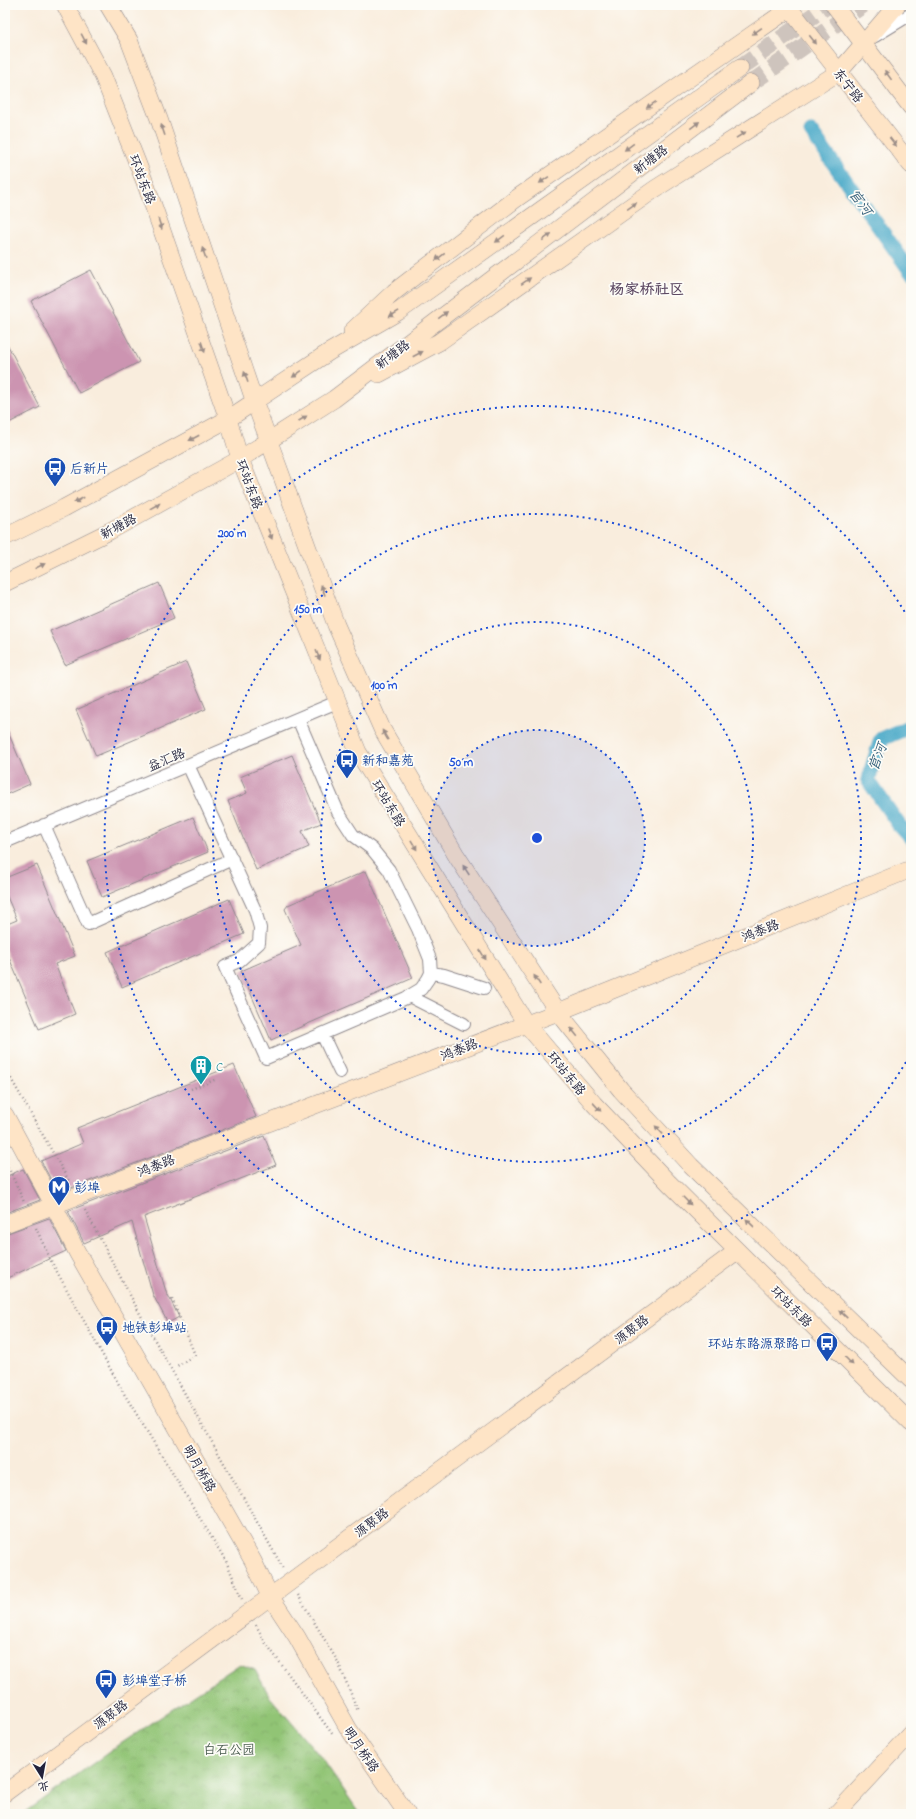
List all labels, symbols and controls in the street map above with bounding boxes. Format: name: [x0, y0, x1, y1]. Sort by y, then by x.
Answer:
one-way arrow: [752, 27, 763, 35]
one-way arrow: [80, 34, 87, 45]
one-way arrow: [809, 34, 818, 45]
street label: 东宁路: [828, 65, 867, 107]
one-way arrow: [884, 70, 892, 81]
one-way arrow: [645, 101, 656, 109]
one-way arrow: [690, 121, 701, 129]
one-way arrow: [160, 124, 166, 136]
one-way arrow: [735, 131, 747, 138]
one-way arrow: [889, 137, 898, 148]
street label: 新塘路: [630, 141, 672, 180]
one-way arrow: [624, 143, 634, 151]
street label: 环站东路: [123, 152, 160, 207]
one-way arrow: [539, 176, 549, 184]
water label: 官河: [843, 185, 878, 222]
one-way arrow: [626, 202, 637, 210]
one-way arrow: [157, 218, 163, 230]
one-way arrow: [541, 233, 552, 241]
one-way arrow: [495, 235, 506, 243]
one-way arrow: [201, 247, 207, 259]
one-way arrow: [434, 253, 445, 261]
one-way arrow: [520, 277, 531, 285]
district label: 杨家桥社区: [609, 279, 685, 301]
one-way arrow: [389, 310, 399, 318]
one-way arrow: [438, 311, 449, 319]
street label: 新塘路: [372, 336, 414, 375]
one-way arrow: [200, 341, 206, 353]
one-way arrow: [412, 350, 424, 357]
one-way arrow: [243, 370, 249, 382]
one-way arrow: [291, 370, 302, 378]
one-way arrow: [297, 415, 307, 423]
one-way arrow: [188, 434, 199, 441]
bus stop icon: 后新片: [42, 455, 68, 488]
street label: 环站东路: [230, 457, 267, 512]
place label: 后新片: [70, 460, 109, 479]
one-way arrow: [73, 496, 85, 503]
one-way arrow: [149, 503, 161, 509]
street label: 新塘路: [97, 510, 140, 545]
text: 200 m: [217, 525, 247, 543]
one-way arrow: [267, 528, 273, 540]
one-way arrow: [34, 563, 46, 569]
one-way arrow: [320, 583, 326, 595]
text: 150 m: [294, 601, 323, 619]
one-way arrow: [315, 649, 321, 661]
text: 100 m: [371, 677, 398, 695]
one-way arrow: [381, 729, 388, 741]
water label: 官河: [864, 739, 894, 774]
street label: 益汇路: [145, 744, 188, 777]
bus stop icon: 新和嘉苑: [334, 747, 360, 780]
place label: 新和嘉苑: [362, 752, 414, 771]
text: 50 m: [449, 754, 474, 772]
street label: 环站东路: [366, 777, 409, 831]
centre of rings: [530, 831, 544, 845]
one-way arrow: [411, 839, 418, 851]
one-way arrow: [462, 865, 470, 876]
street label: 鸿泰路: [739, 915, 782, 948]
one-way arrow: [480, 949, 487, 961]
one-way arrow: [533, 974, 541, 985]
one-way arrow: [570, 1026, 578, 1037]
street label: 鸿泰路: [438, 1035, 481, 1066]
street label: 环站东路: [542, 1048, 590, 1100]
building icon: C: [188, 1053, 214, 1086]
place label: C: [216, 1058, 223, 1077]
one-way arrow: [592, 1102, 602, 1112]
one-way arrow: [654, 1125, 663, 1136]
street label: 鸿泰路: [135, 1151, 178, 1182]
metro station icon: 彭埠: [46, 1174, 72, 1207]
place label: 彭埠: [74, 1179, 100, 1198]
one-way arrow: [682, 1196, 692, 1206]
one-way arrow: [745, 1218, 755, 1228]
street label: 环站东路: [766, 1282, 816, 1332]
one-way arrow: [838, 1309, 848, 1319]
street label: 源聚路: [611, 1311, 653, 1350]
bus stop icon: 地铁彭埠站: [94, 1314, 120, 1347]
place label: 地铁彭埠站: [122, 1319, 187, 1338]
bus stop icon: 环站东路源聚路口: [814, 1330, 840, 1363]
place label: 环站东路源聚路口: [708, 1335, 812, 1354]
one-way arrow: [844, 1356, 854, 1366]
street label: 明月桥路: [177, 1441, 220, 1496]
street label: 源聚路: [351, 1504, 393, 1543]
bus stop icon: 彭埠堂子桥: [93, 1667, 119, 1700]
place label: 彭埠堂子桥: [122, 1672, 187, 1691]
street label: 源聚路: [90, 1696, 132, 1735]
street label: 明月桥路: [338, 1723, 383, 1777]
park label: 白石公园: [203, 1741, 255, 1760]
north arrow: [22, 1757, 62, 1797]
text: 北: [37, 1777, 51, 1795]

